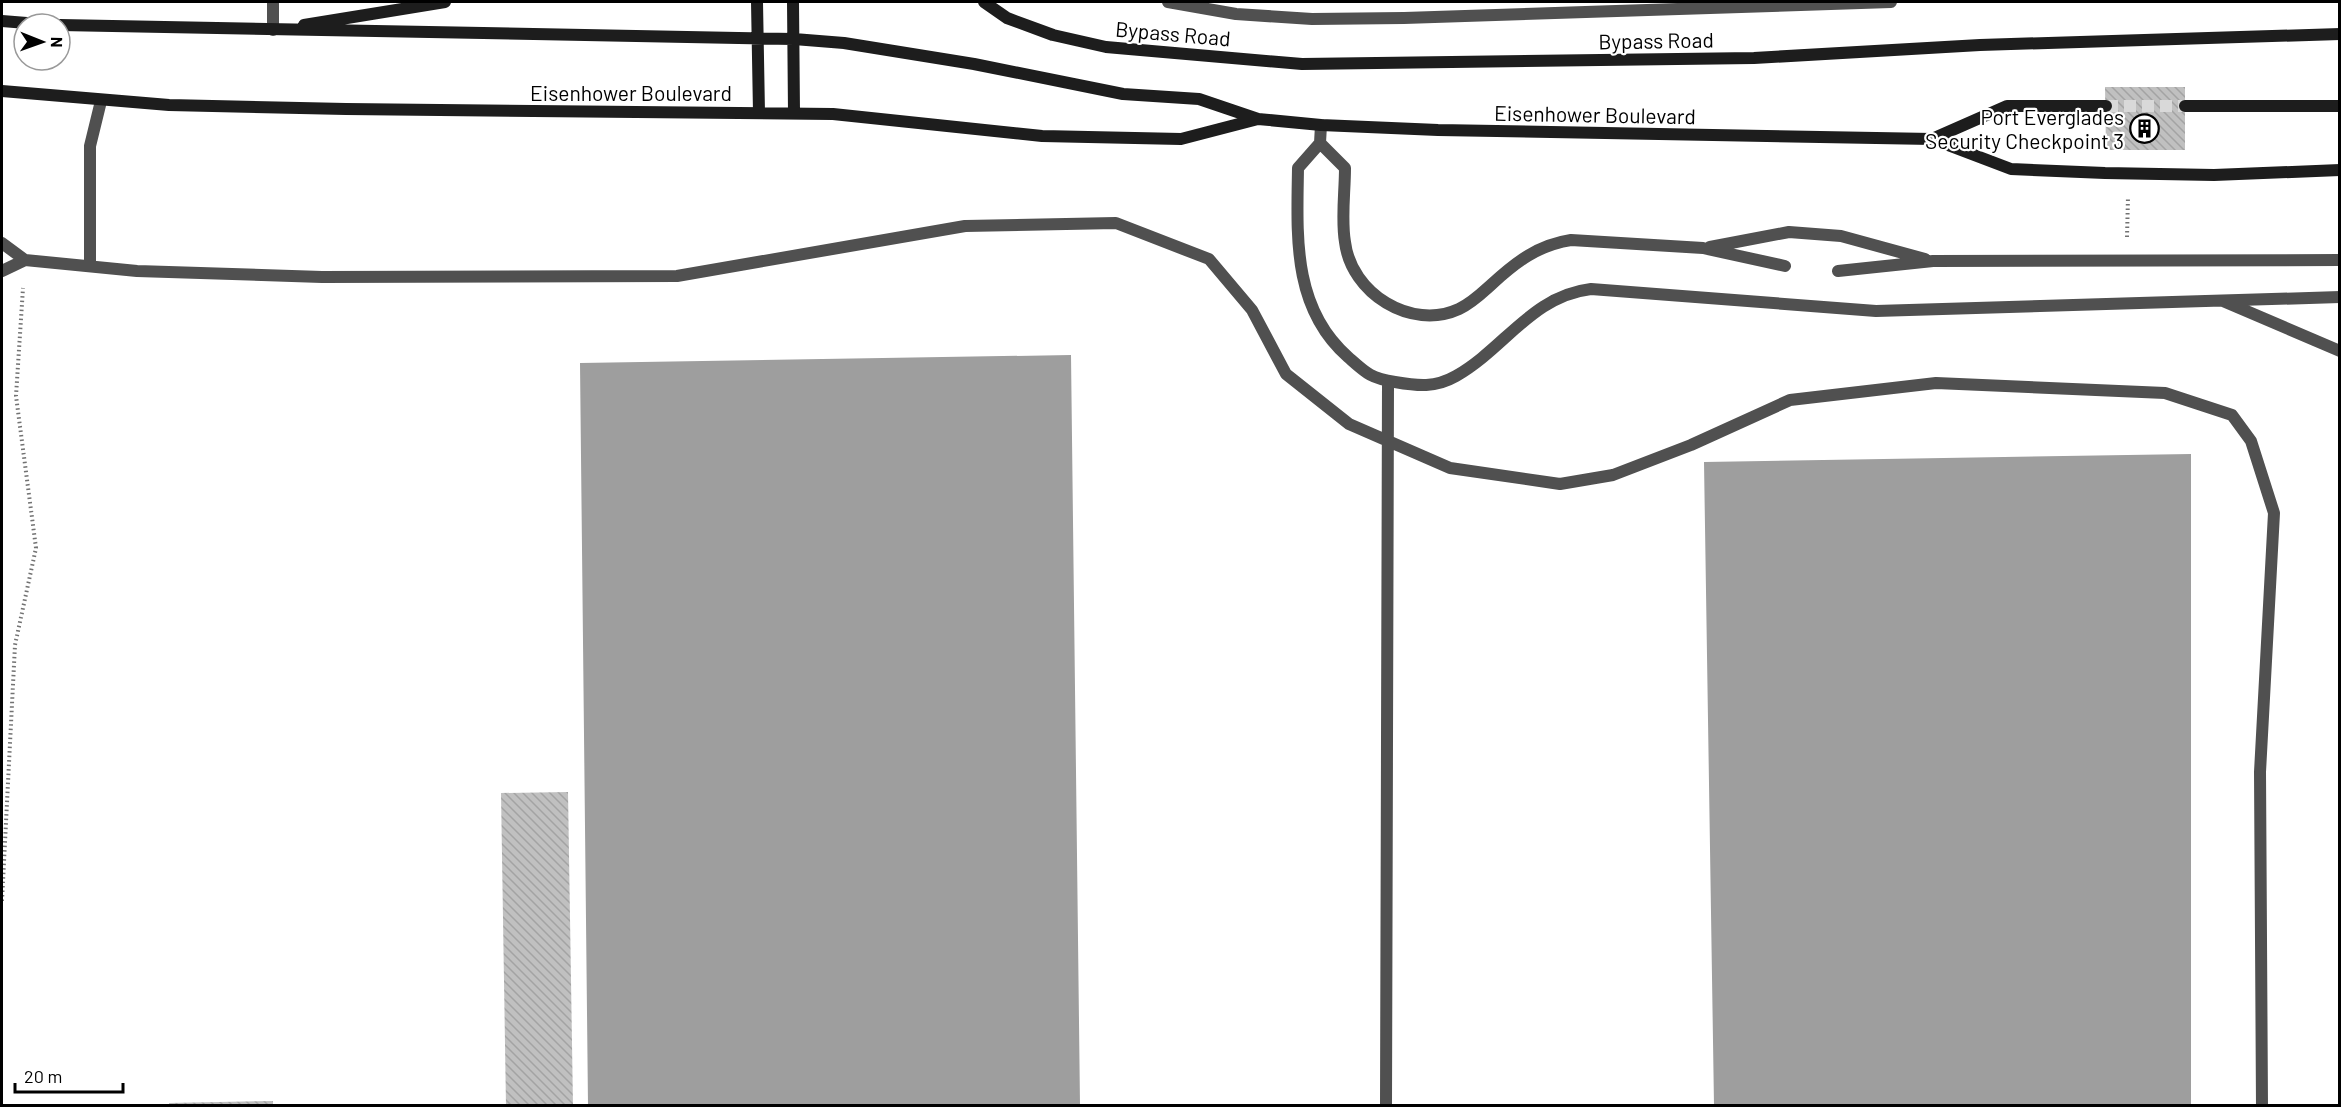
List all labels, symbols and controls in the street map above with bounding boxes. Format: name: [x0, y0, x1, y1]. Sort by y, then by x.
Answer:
north arrow: [12, 12, 72, 72]
street label: Bypass Road: [1114, 16, 1232, 50]
street label: Bypass Road: [1598, 26, 1714, 54]
text: N: [48, 37, 67, 48]
street label: Eisenhower Boulevard: [530, 80, 732, 105]
street label: Eisenhower Boulevard: [1494, 100, 1696, 128]
place label: Port Everglades Security Checkpoint 3: [1925, 104, 2124, 153]
building icon: Port Everglades Security Checkpoint 3: [2129, 112, 2161, 144]
scale bar: [15, 1056, 123, 1094]
text: 20 m: [24, 1065, 62, 1087]

